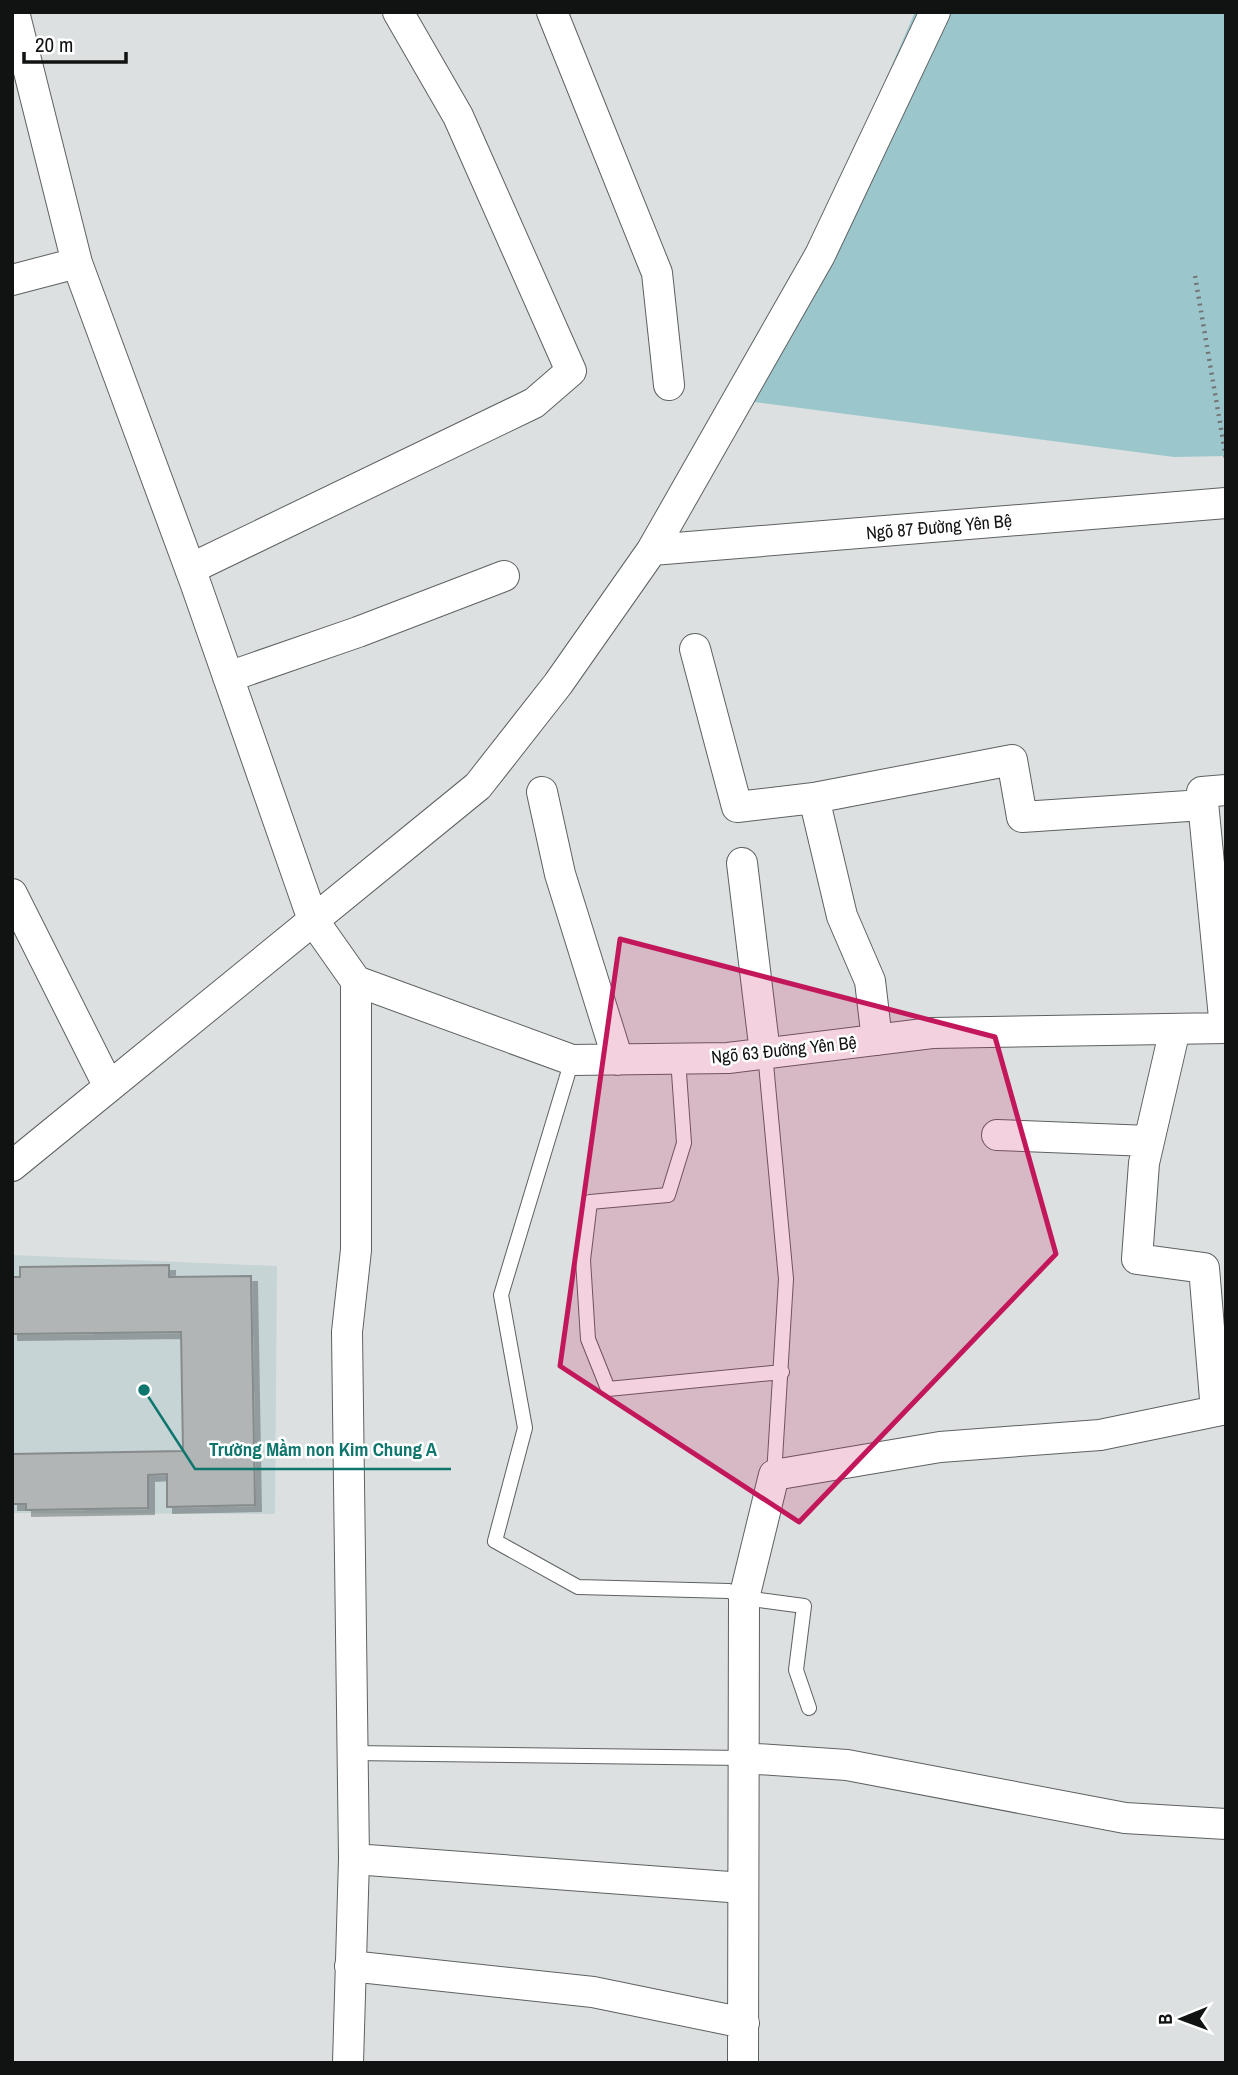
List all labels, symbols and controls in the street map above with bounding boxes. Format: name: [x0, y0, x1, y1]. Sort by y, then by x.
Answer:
scale bar: [24, 21, 126, 65]
text: 20 m: [35, 30, 73, 59]
street label: Ngõ 87 Đường Yên Bệ: [865, 508, 1013, 545]
street label: Ngõ 63 Đường Yên Bệ: [710, 1029, 858, 1070]
callout: Trường Mầm non Kim Chung A: [195, 1429, 451, 1469]
text: Trường Mầm non Kim Chung A: [209, 1436, 438, 1462]
north arrow: [1147, 1984, 1217, 2054]
text: B: [1152, 2013, 1178, 2025]

